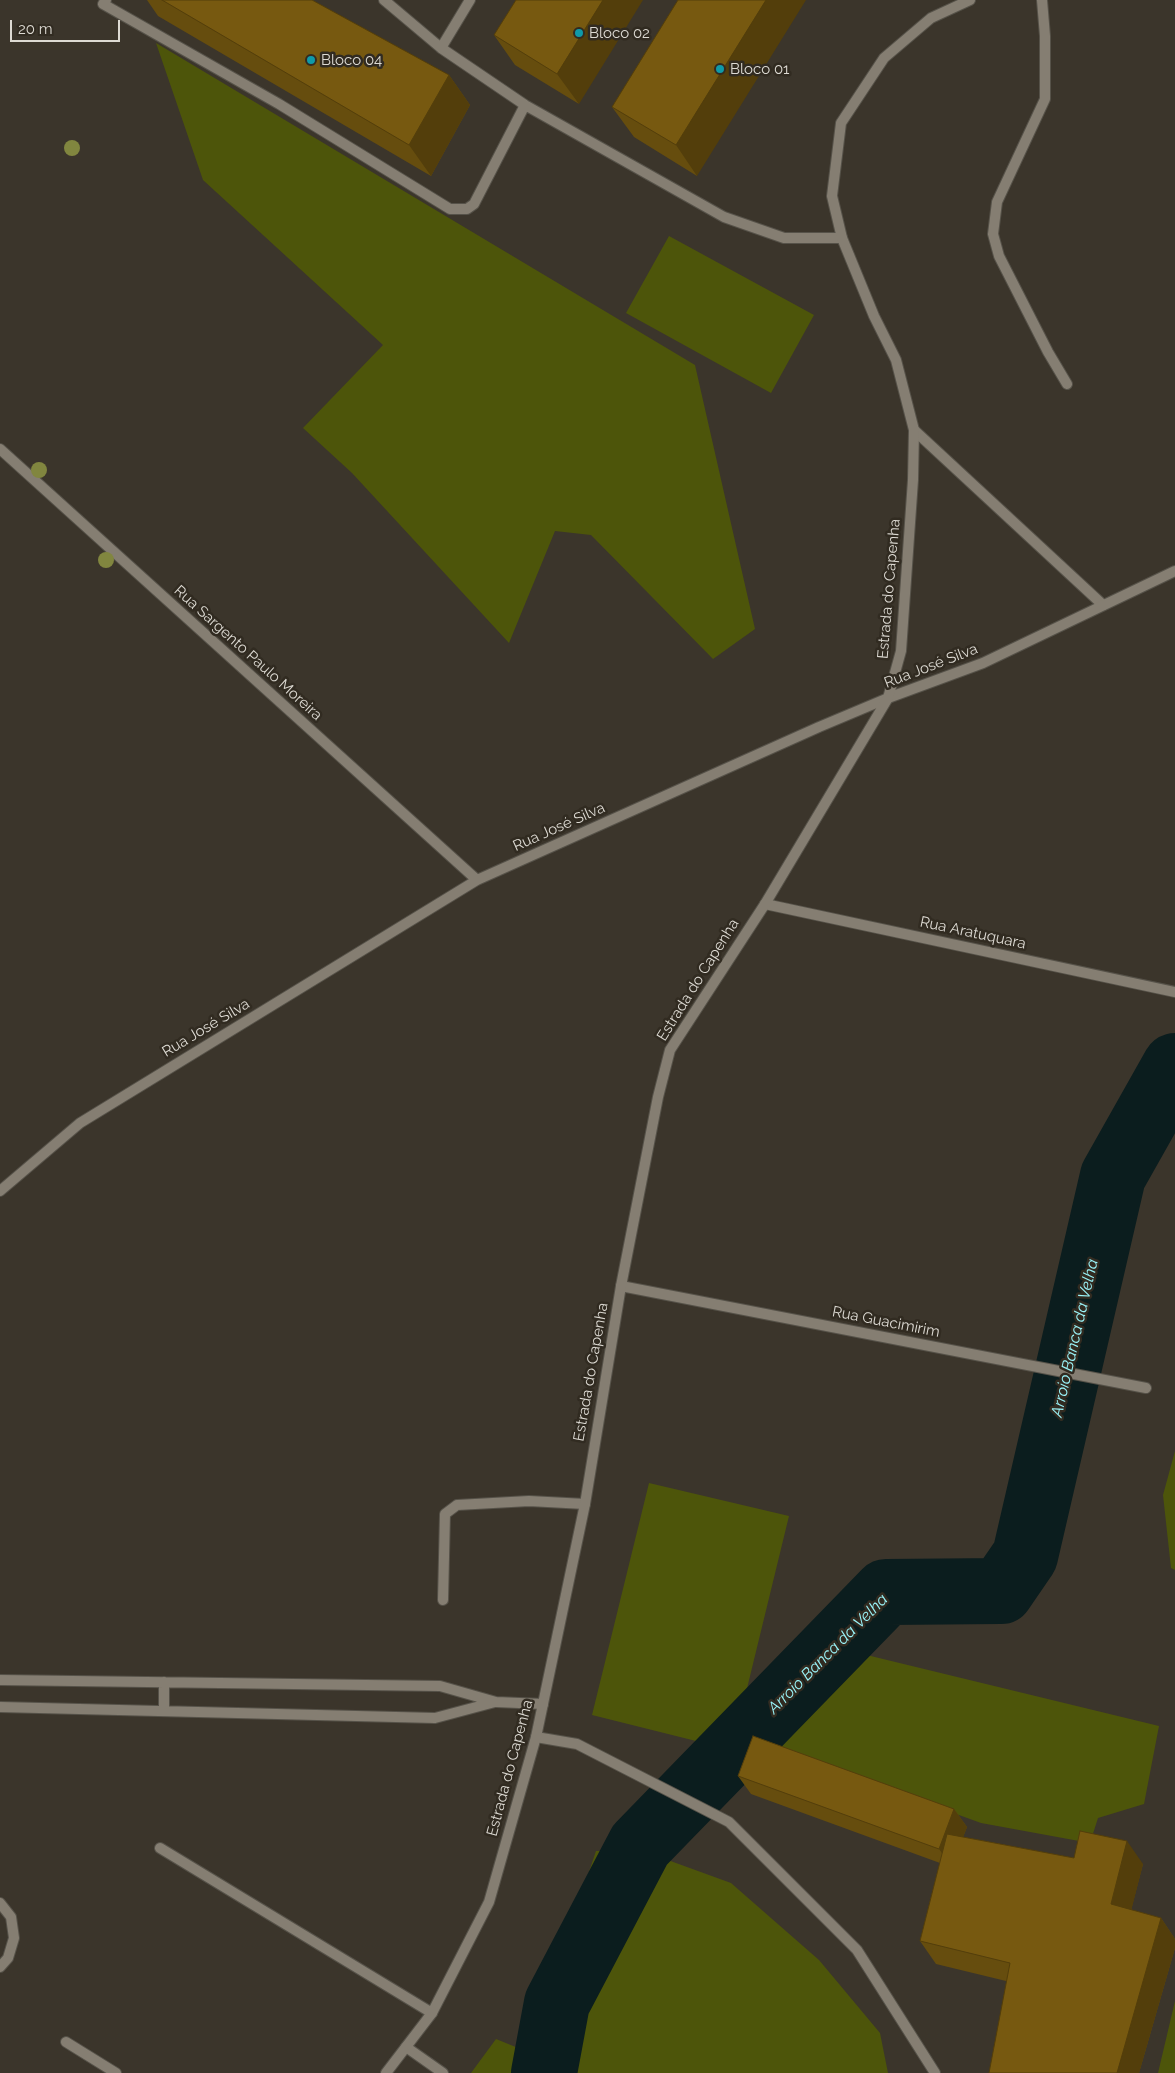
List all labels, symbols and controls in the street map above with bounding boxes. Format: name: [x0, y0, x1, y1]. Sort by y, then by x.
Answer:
scale bar: [12, 10, 122, 42]
text: 20 m: [18, 20, 53, 38]
place label: Bloco 02: [589, 24, 650, 42]
marker: Bloco 02: [573, 27, 585, 39]
place label: Bloco 04: [321, 51, 382, 69]
marker: Bloco 04: [305, 54, 317, 66]
place label: Bloco 01: [730, 60, 790, 78]
marker: Bloco 01: [714, 63, 726, 75]
street label: Estrada do Capenha: [874, 518, 904, 660]
street label: Rua Sargento Paulo Moreira: [170, 582, 326, 724]
street label: Rua José Silva: [882, 640, 980, 692]
street label: Rua José Silva: [510, 799, 608, 855]
street label: Rua Aratuquara: [918, 913, 1028, 953]
street label: Estrada do Capenha: [653, 916, 743, 1044]
street label: Rua José Silva: [159, 995, 253, 1061]
water label: Arroio Banca da Velha: [1047, 1257, 1103, 1419]
street label: Estrada do Capenha: [570, 1301, 612, 1443]
street label: Rua Guacimirim: [831, 1303, 941, 1341]
water label: Arroio Banca da Velha: [764, 1590, 892, 1718]
street label: Estrada do Capenha: [483, 1698, 537, 1838]

